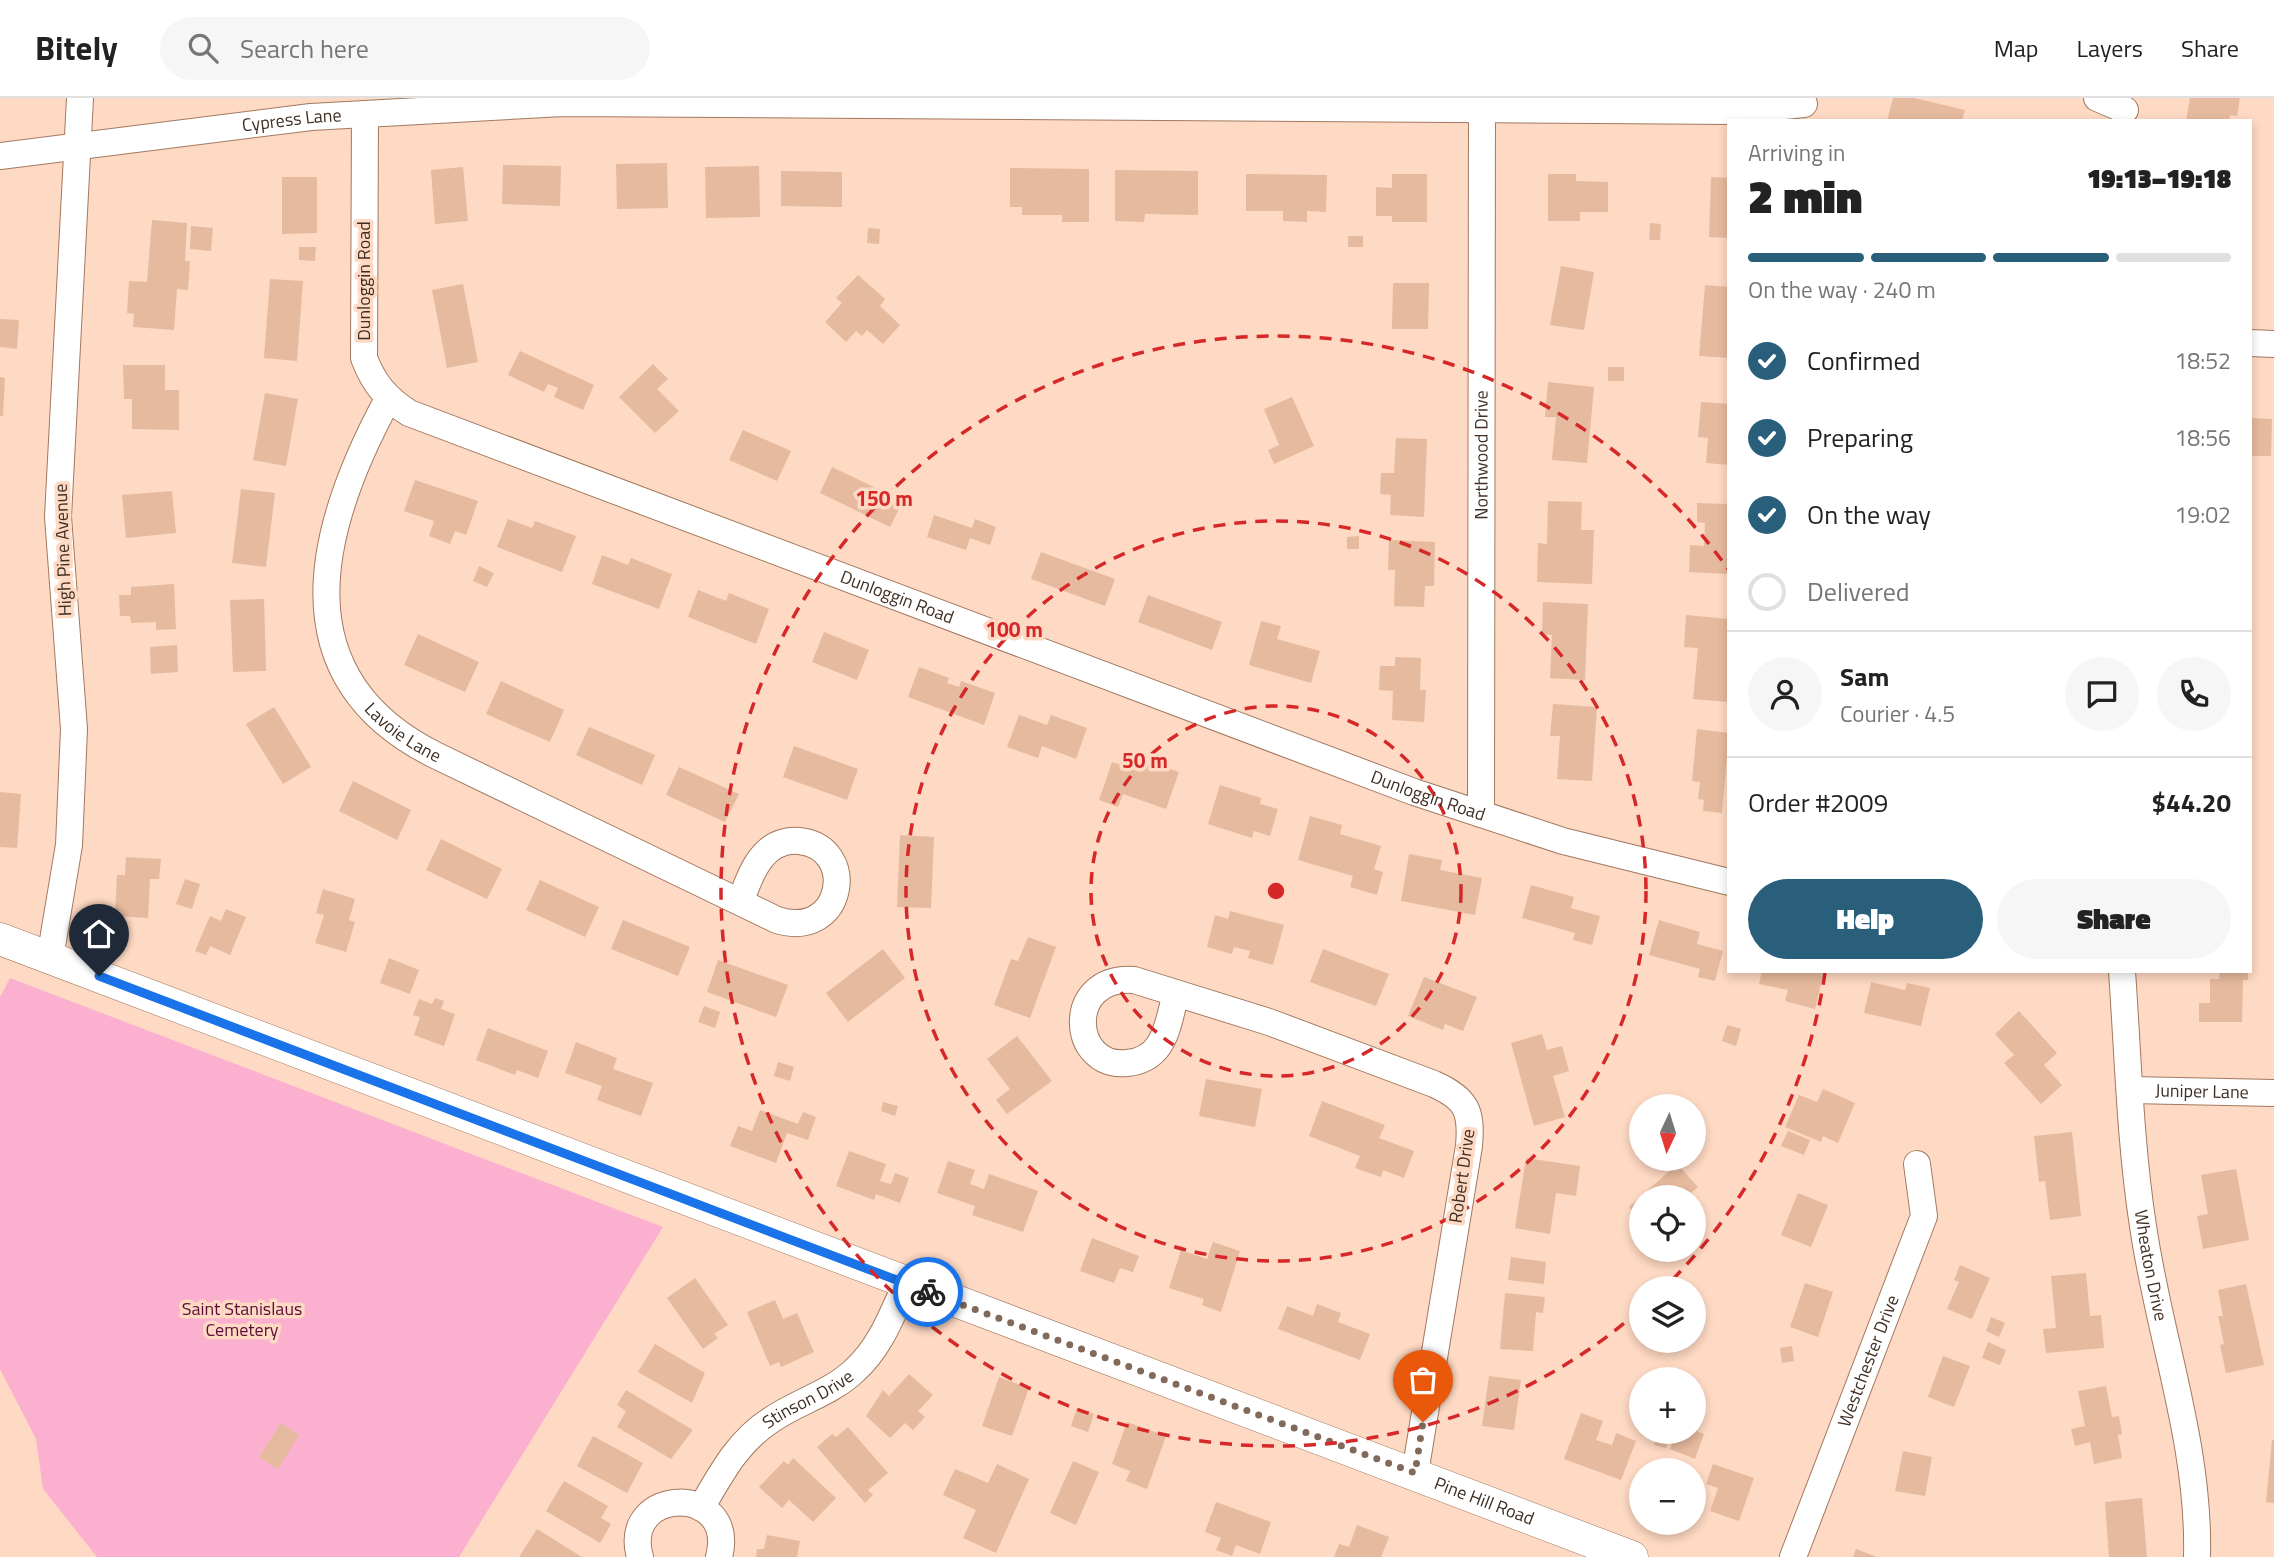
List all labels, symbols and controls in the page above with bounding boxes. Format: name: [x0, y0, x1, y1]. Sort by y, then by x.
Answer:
search box: [160, 17, 650, 80]
text: Bitely: [35, 23, 118, 73]
icon: search: [184, 29, 222, 67]
text: Search here: [240, 29, 369, 68]
text: Map: [1994, 30, 2039, 66]
text: Layers: [2077, 30, 2143, 66]
text: Share: [2181, 30, 2239, 66]
street label: Cypress Lane: [240, 101, 342, 139]
text: Arriving in: [1748, 135, 1845, 170]
text: 19:13–19:18: [2087, 159, 2231, 198]
text: 2 min: [1748, 161, 1862, 231]
street label: Dunloggin Road: [350, 221, 377, 341]
text: On the way · 240 m: [1748, 272, 1936, 307]
text: Confirmed: [1807, 341, 1921, 380]
icon: check: [1748, 342, 1786, 380]
text: 18:52: [2174, 343, 2231, 378]
street label: Northwood Drive: [1467, 390, 1495, 520]
text: Preparing: [1807, 418, 1913, 457]
icon: check: [1748, 419, 1786, 457]
text: 18:56: [2174, 420, 2231, 455]
text: 150 m: [855, 482, 913, 514]
street label: High Pine Avenue: [47, 483, 78, 617]
text: On the way: [1807, 495, 1931, 534]
icon: check: [1748, 496, 1786, 534]
text: 19:02: [2174, 497, 2231, 532]
street label: Dunloggin Road: [836, 563, 958, 630]
text: Delivered: [1807, 572, 1910, 611]
text: 100 m: [985, 613, 1043, 645]
button: person: [1748, 657, 1822, 731]
text: Sam: [1840, 657, 1889, 696]
button: chat: [2065, 657, 2139, 731]
button: phone: [2157, 657, 2231, 731]
street label: Lavoie Lane: [358, 696, 446, 769]
text: Courier · 4.5: [1840, 696, 1955, 731]
text: 50 m: [1122, 744, 1168, 776]
street label: Dunloggin Road: [1367, 763, 1489, 828]
text: Order #2009: [1748, 783, 1888, 822]
text: $44.20: [2152, 783, 2231, 822]
centre of rings: [1264, 879, 1288, 903]
button: Help: [1748, 879, 1983, 959]
button: Share: [1997, 879, 2231, 959]
pin: [69, 904, 129, 976]
icon: home: [80, 915, 118, 953]
street label: Juniper Lane: [2155, 1077, 2249, 1105]
north arrow: [1629, 1094, 1706, 1171]
map controls: [1629, 1094, 1706, 1535]
street label: Robert Drive: [1442, 1127, 1481, 1225]
button: locate: [1629, 1185, 1706, 1262]
street label: Wheaton Drive: [2128, 1208, 2175, 1323]
courier: [893, 1257, 963, 1327]
icon: bike: [909, 1273, 947, 1311]
button: layers: [1629, 1276, 1706, 1353]
street label: Westchester Drive: [1830, 1291, 1905, 1431]
park label: Saint Stanislaus Cemetery: [182, 1295, 302, 1343]
pin: [1393, 1350, 1453, 1422]
icon: bag: [1404, 1361, 1442, 1399]
street label: Stinson Drive: [757, 1363, 859, 1435]
button: +: [1629, 1367, 1706, 1444]
button: −: [1629, 1458, 1706, 1535]
street label: Pine Hill Road: [1431, 1469, 1538, 1532]

